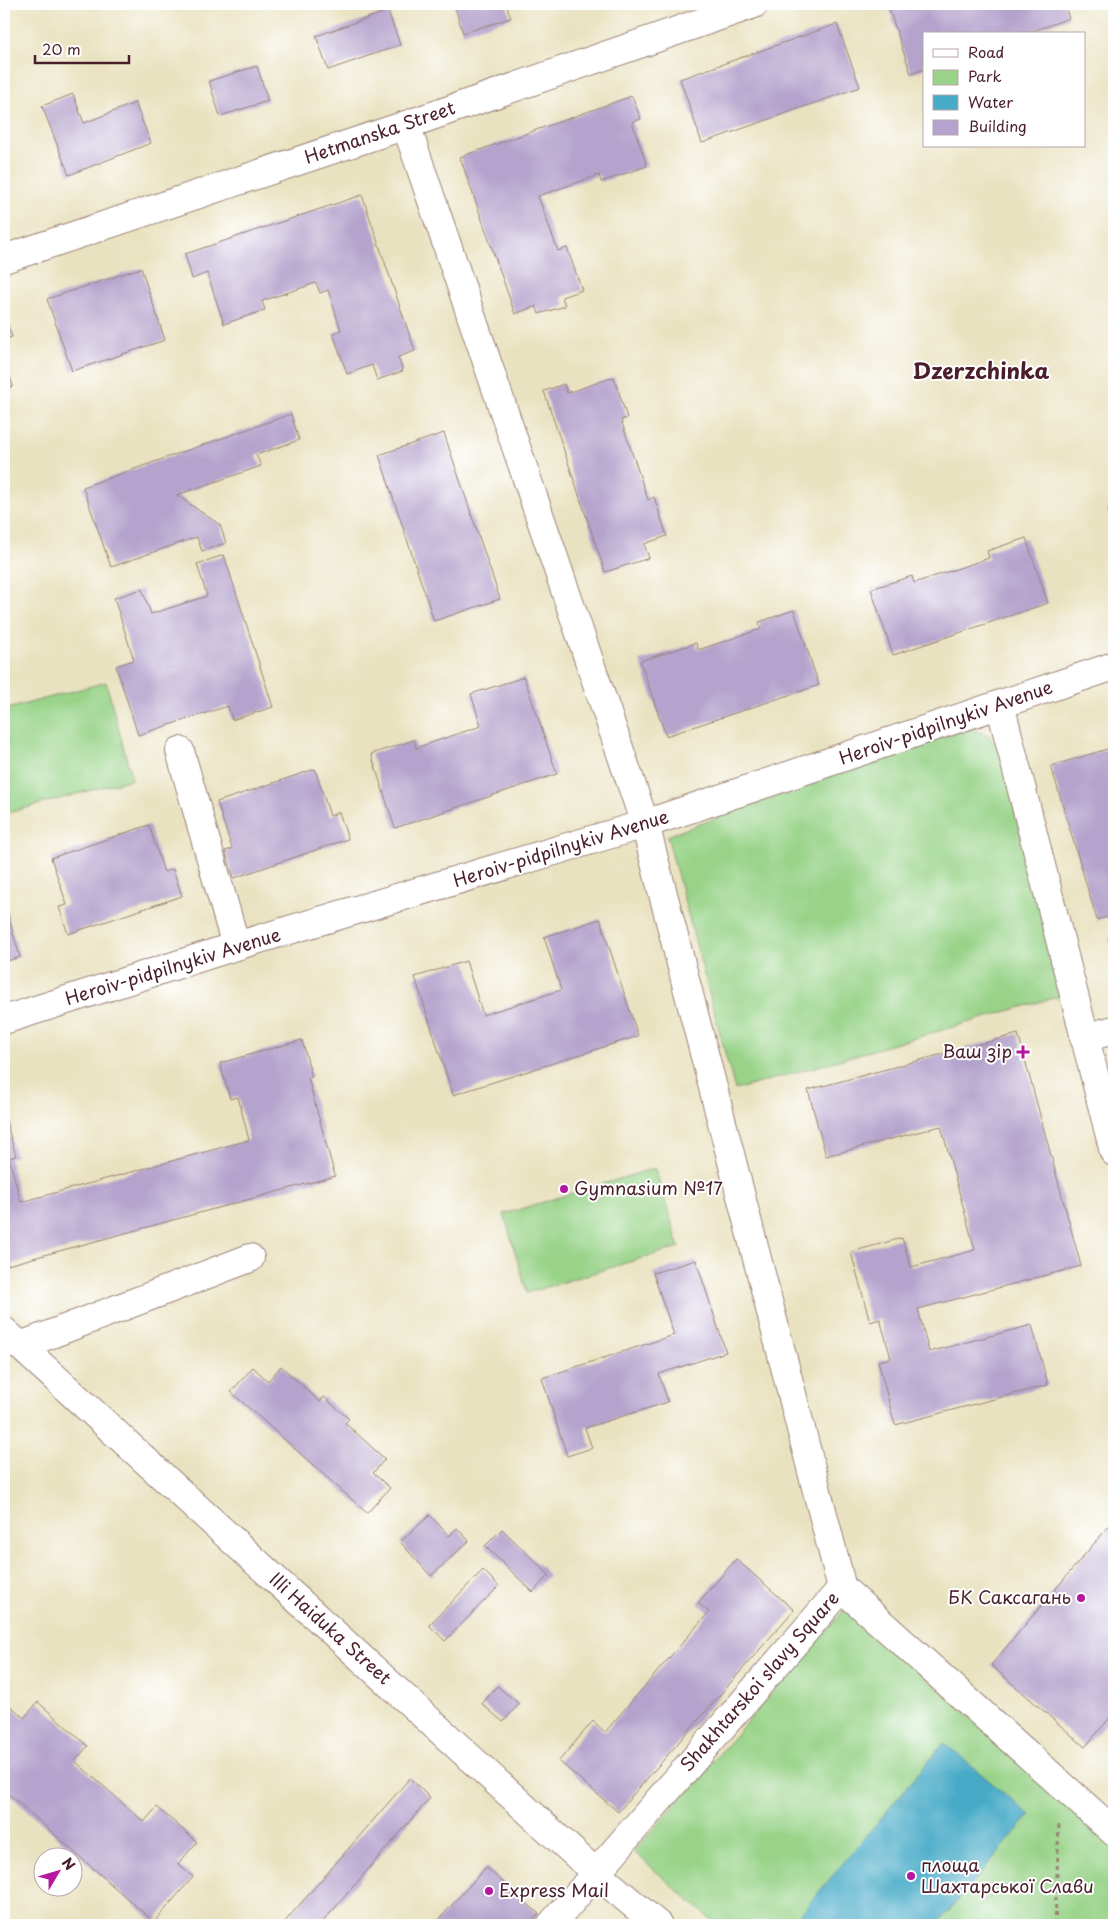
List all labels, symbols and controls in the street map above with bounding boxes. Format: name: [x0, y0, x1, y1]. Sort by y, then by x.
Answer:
scale bar: [35, 32, 129, 64]
legend: [923, 32, 1086, 148]
text: 20 m: [42, 37, 81, 60]
text: Road: [968, 40, 1004, 63]
text: Park: [968, 64, 1002, 87]
text: Water: [968, 90, 1013, 113]
street label: Hetmanska Street: [301, 93, 458, 170]
text: Building: [968, 114, 1027, 137]
district label: Dzerzchinka: [913, 353, 1050, 386]
street label: Heroiv-pidpilnykiv Avenue: [835, 672, 1056, 771]
street label: Heroiv-pidpilnykiv Avenue: [450, 802, 672, 893]
street label: Heroiv-pidpilnykiv Avenue: [62, 920, 284, 1011]
place label: Ваш зір: [942, 1037, 1012, 1064]
marker: Ваш зір: [1016, 1045, 1030, 1059]
place label: Gymnasium №17: [574, 1174, 723, 1201]
marker: Gymnasium №17: [558, 1183, 570, 1195]
street label: Illi Haiduka Street: [264, 1566, 398, 1690]
place label: БК Саксагань: [948, 1583, 1071, 1610]
street label: Shakhtarskoi slavy Square: [673, 1585, 845, 1777]
marker: БК Саксагань: [1075, 1592, 1087, 1604]
north arrow: [32, 1846, 82, 1896]
place label: площа Шахтарської Слави: [921, 1851, 1094, 1899]
text: N: [57, 1853, 80, 1875]
marker: площа Шахтарської Слави: [905, 1870, 917, 1882]
place label: Express Mail: [499, 1876, 609, 1903]
marker: Express Mail: [483, 1885, 495, 1897]

